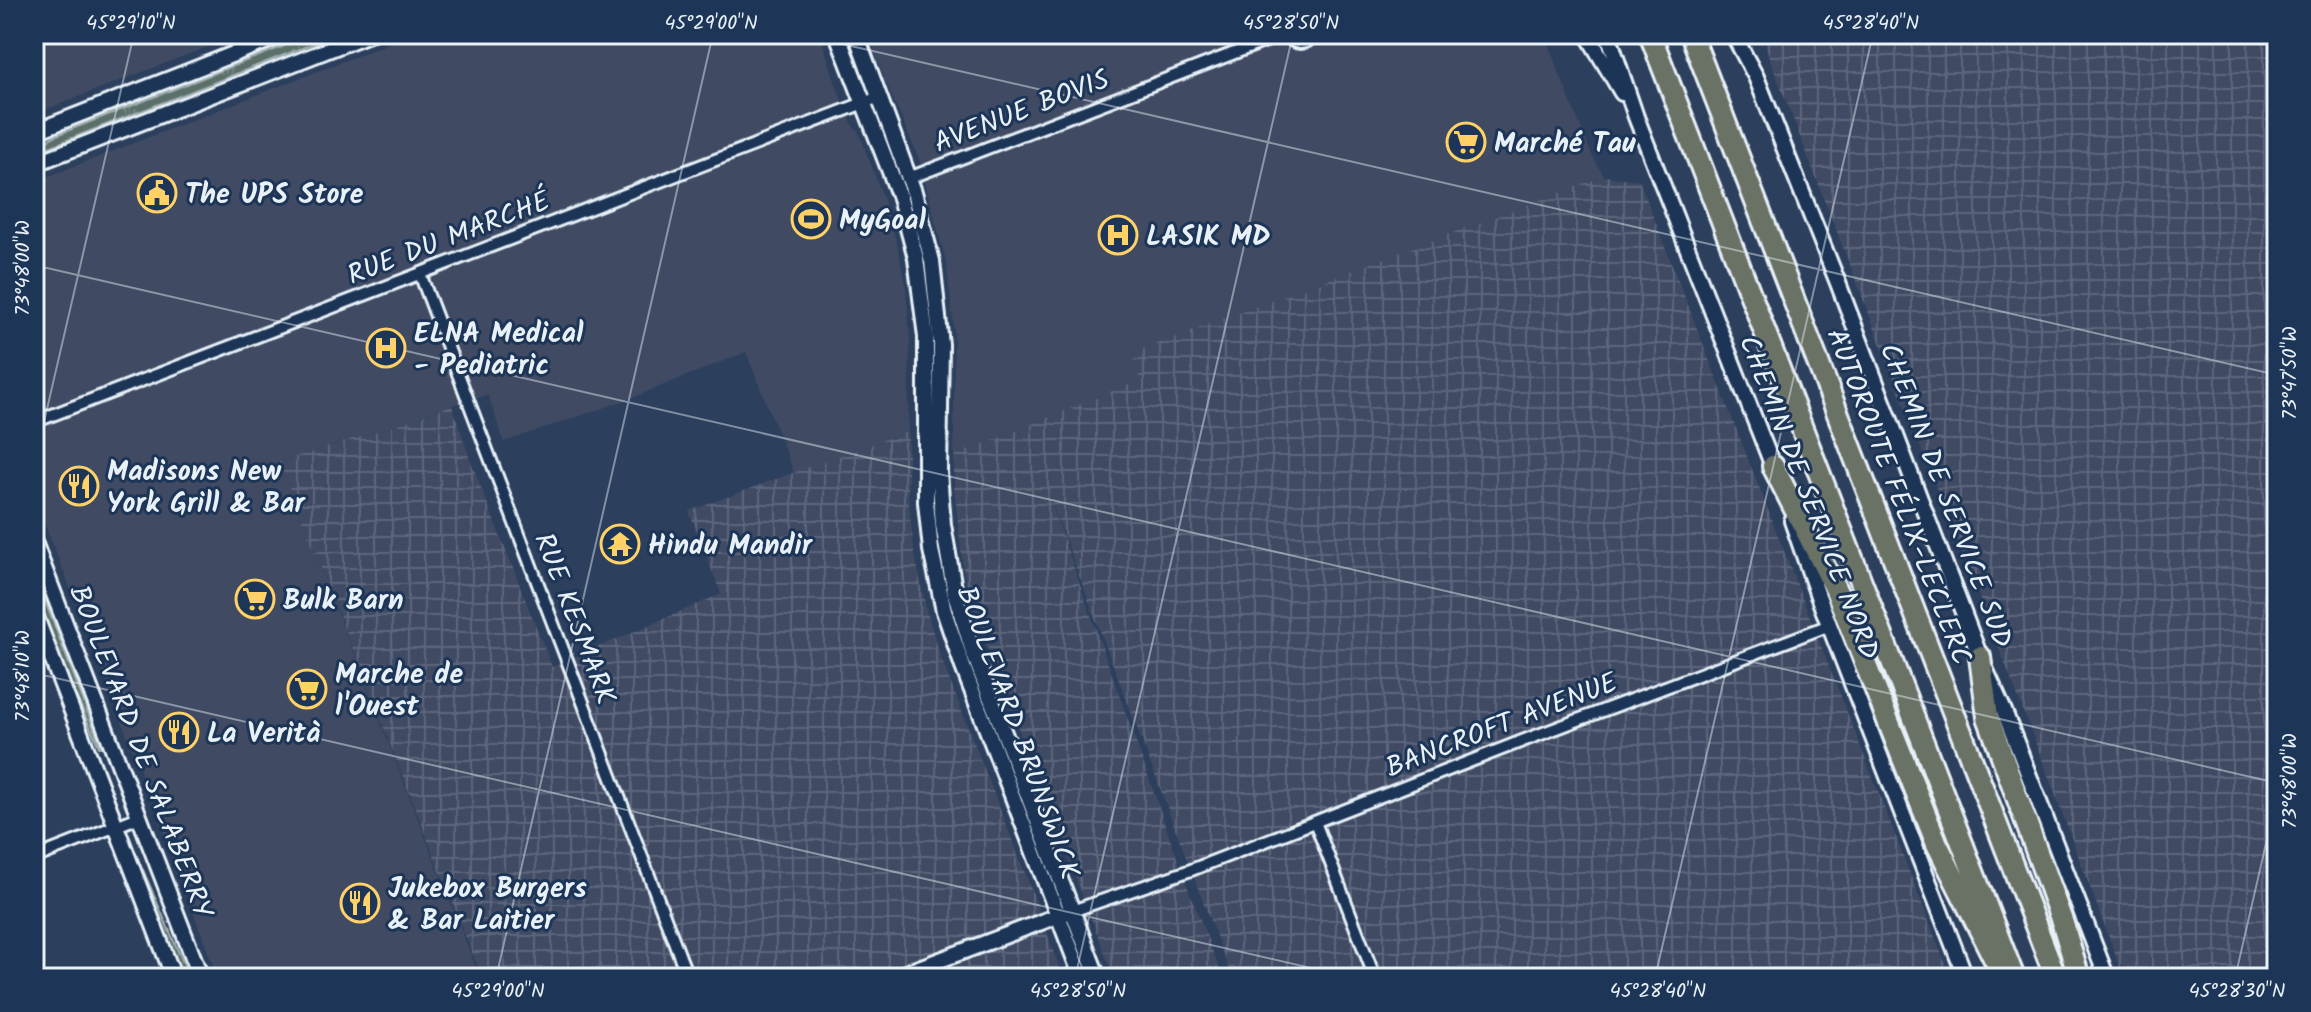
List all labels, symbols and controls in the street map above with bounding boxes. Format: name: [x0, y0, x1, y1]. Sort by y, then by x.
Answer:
text: 45°29'10"N: [86, 8, 176, 40]
text: 45°29'00"N: [665, 8, 757, 40]
text: 45°28'50"N: [1243, 8, 1339, 40]
text: 45°28'40"N: [1823, 8, 1919, 40]
street label: AVENUE BOVIS: [927, 58, 1116, 166]
supermarket icon: Marché Tau: [1445, 121, 1487, 163]
place label: Marché Tau: [1494, 122, 1636, 167]
public building icon: The UPS Store: [136, 172, 178, 214]
place label: The UPS Store: [185, 173, 364, 218]
street label: RUE DU MARCHÉ: [341, 180, 557, 299]
sports icon: MyGoal: [790, 198, 832, 240]
place label: MyGoal: [839, 199, 926, 244]
hospital icon: LASIK MD: [1097, 214, 1139, 256]
place label: LASIK MD: [1146, 215, 1271, 260]
text: 73°48'00"W: [8, 220, 40, 316]
place label: ELNA Medical - Pediatric: [414, 312, 584, 389]
street label: AUTOROUTE FÉLIX-LECLERC: [1813, 322, 1983, 672]
text: 73°47'50"W: [2275, 326, 2307, 420]
hospital icon: ELNA Medical - Pediatric: [365, 327, 407, 369]
street label: CHEMIN DE SERVICE NORD: [1725, 329, 1890, 667]
street label: CHEMIN DE SERVICE SUD: [1866, 337, 2024, 655]
place label: Madisons New York Grill & Bar: [107, 450, 307, 527]
restaurant icon: Madisons New York Grill & Bar: [58, 465, 100, 507]
temple icon: Hindu Mandir: [599, 523, 641, 565]
place label: Hindu Mandir: [648, 524, 814, 569]
street label: RUE KESMARK: [520, 527, 627, 712]
supermarket icon: Bulk Barn: [234, 578, 276, 620]
street label: BOULEVARD DE SALABERRY: [55, 579, 224, 926]
place label: Bulk Barn: [283, 579, 404, 624]
street label: BOULEVARD BRUNSWICK: [943, 580, 1091, 886]
text: 73°48'10"W: [8, 630, 40, 722]
place label: Marche de l'Ouest: [335, 653, 464, 730]
street label: BANCROFT AVENUE: [1379, 661, 1625, 791]
supermarket icon: Marche de l'Ouest: [286, 668, 328, 710]
restaurant icon: La Verità: [158, 711, 200, 753]
place label: La Verità: [207, 712, 320, 757]
text: 73°48'00"W: [2275, 733, 2307, 829]
place label: Jukebox Burgers & Bar Laitier: [388, 867, 587, 944]
restaurant icon: Jukebox Burgers & Bar Laitier: [339, 882, 381, 924]
text: 45°29'00"N: [452, 976, 544, 1008]
text: 45°28'50"N: [1030, 976, 1126, 1008]
text: 45°28'40"N: [1610, 976, 1706, 1008]
text: 45°28'30"N: [2189, 976, 2285, 1008]

